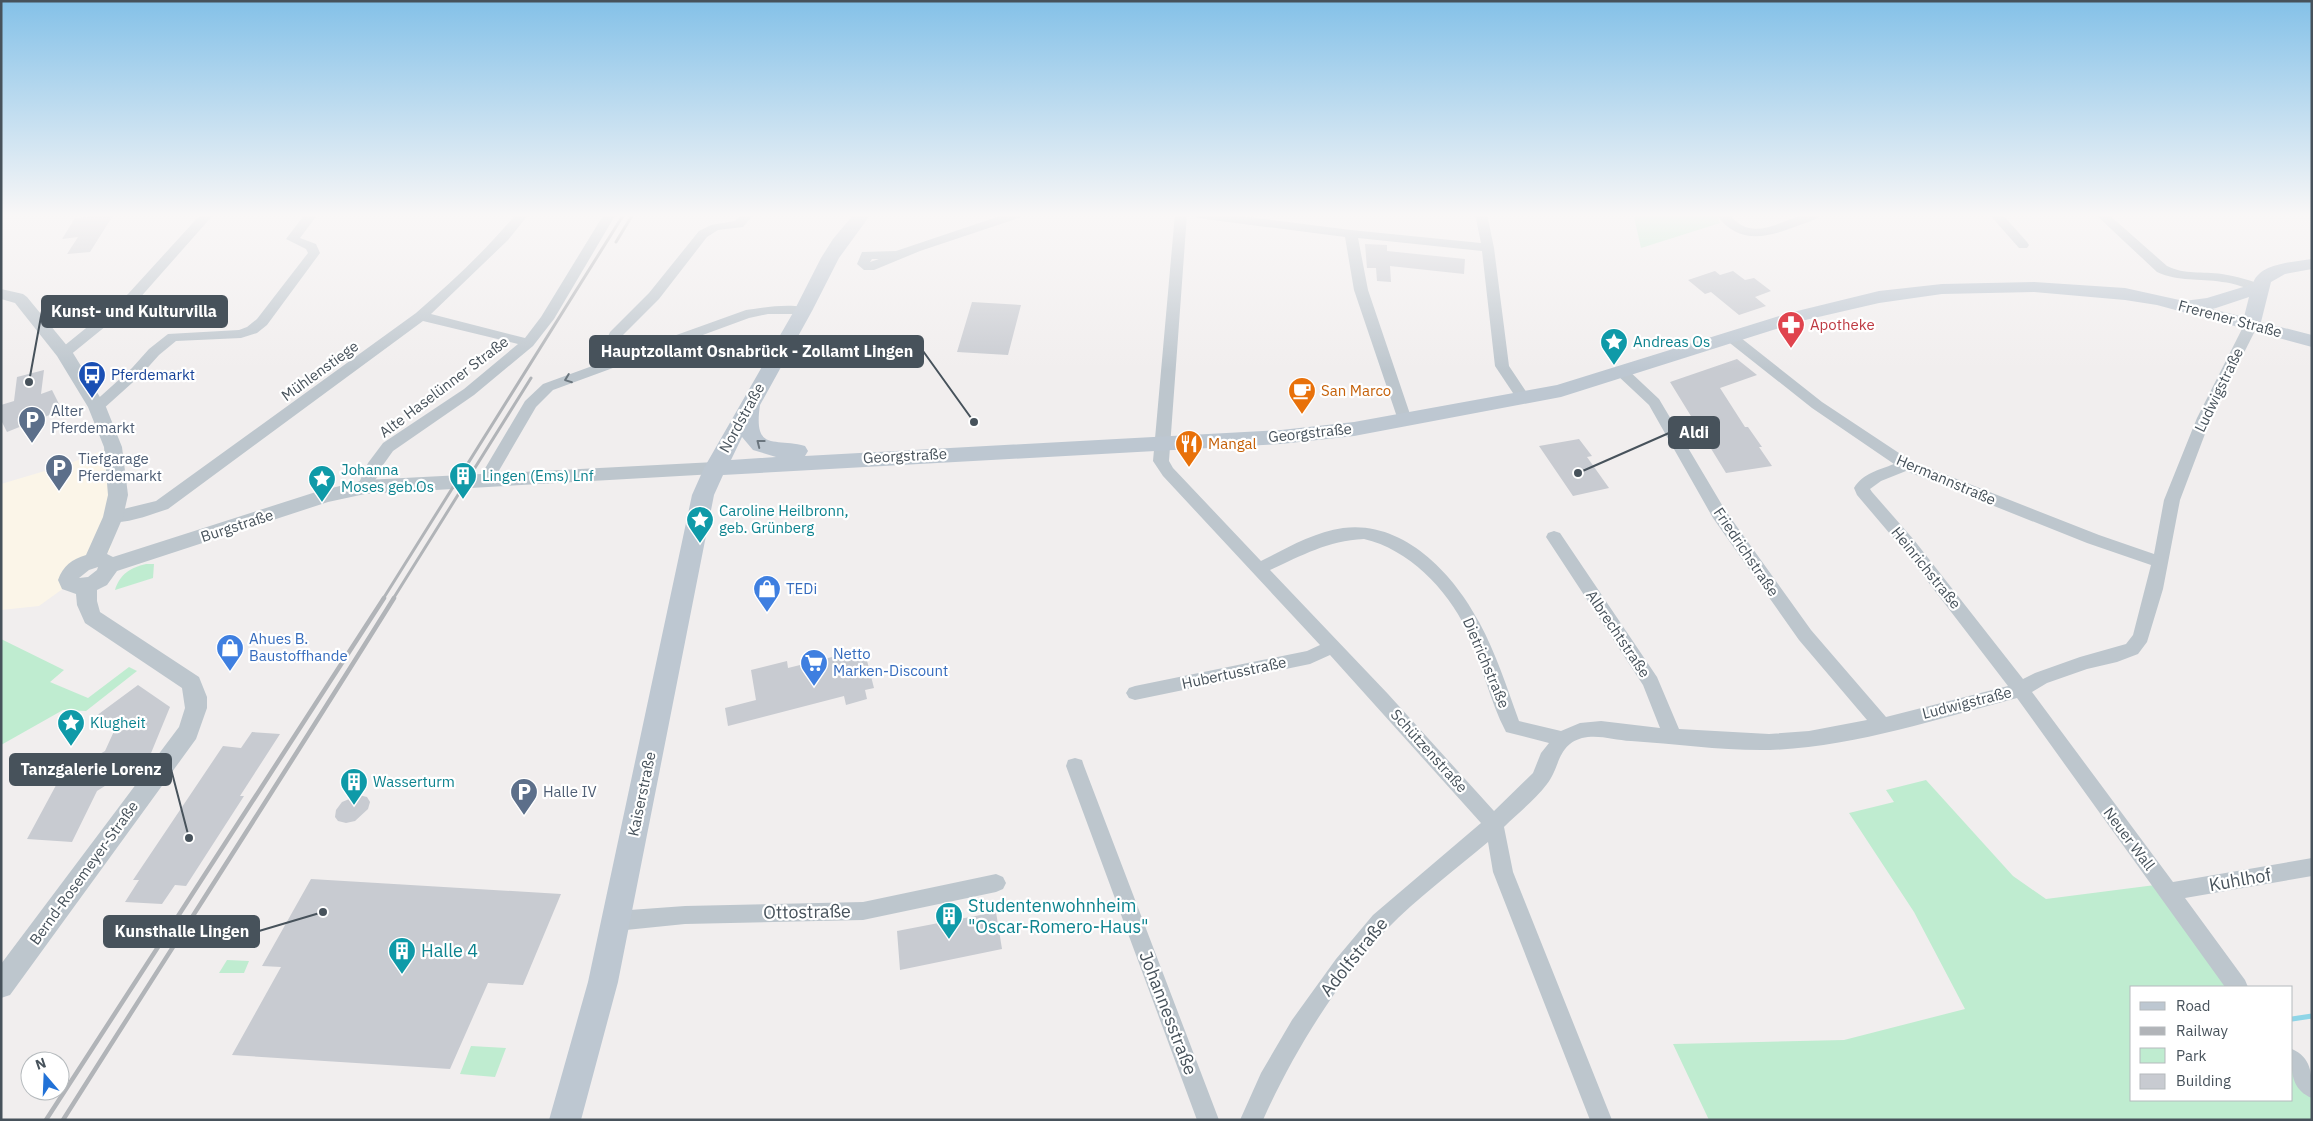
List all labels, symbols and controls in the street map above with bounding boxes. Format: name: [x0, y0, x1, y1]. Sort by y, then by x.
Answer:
callout: Kunst- und Kulturvilla: [42, 296, 227, 327]
street label: Frerener Straße: [2176, 296, 2284, 341]
text: Kunst- und Kulturvilla: [51, 301, 217, 321]
pharmacy icon: Apotheke: [1776, 310, 1806, 349]
place label: Apotheke: [1810, 315, 1875, 334]
place icon: Andreas Os: [1599, 327, 1629, 366]
street label: Alte Haselünner Straße: [375, 332, 512, 441]
place label: Andreas Os: [1633, 332, 1710, 351]
street label: Mühlenstiege: [277, 336, 362, 405]
callout: Hauptzollamt Osnabrück - Zollamt Lingen: [590, 336, 923, 367]
text: Hauptzollamt Osnabrück - Zollamt Lingen: [601, 341, 913, 361]
street label: Ludwigstraße: [2190, 344, 2247, 435]
bus stop icon: Pferdemarkt: [77, 360, 107, 399]
place label: Pferdemarkt: [111, 365, 195, 384]
one-way arrow: [565, 373, 573, 383]
cafe icon: San Marco: [1287, 376, 1317, 415]
street label: Nordstraße: [715, 380, 769, 456]
place label: San Marco: [1321, 381, 1391, 400]
place label: Alter Pferdemarkt: [51, 401, 135, 437]
parking icon: Alter Pferdemarkt: [17, 405, 47, 444]
callout: Aldi: [1669, 417, 1719, 448]
street label: Georgstraße: [1267, 419, 1353, 446]
text: Aldi: [1679, 422, 1709, 442]
restaurant icon: Mangal: [1174, 429, 1204, 468]
place label: Mangal: [1208, 434, 1257, 453]
one-way arrow: [756, 440, 766, 449]
street label: Georgstraße: [863, 444, 947, 467]
place label: Tiefgarage Pferdemarkt: [78, 449, 162, 485]
street label: Hermannstraße: [1894, 450, 1999, 509]
parking icon: Tiefgarage Pferdemarkt: [44, 453, 74, 492]
place label: Johanna Moses geb.Os: [341, 460, 434, 496]
building icon: Lingen (Ems) Lnf: [448, 461, 478, 500]
place icon: Johanna Moses geb.Os: [307, 464, 337, 503]
place label: Lingen (Ems) Lnf: [482, 466, 594, 485]
place label: Caroline Heilbronn, geb. Grünberg: [719, 501, 849, 537]
street label: Friedrichstraße: [1710, 504, 1783, 600]
street label: Burgstraße: [198, 505, 276, 546]
place icon: Caroline Heilbronn, geb. Grünberg: [685, 505, 715, 544]
street label: Heinrichstraße: [1887, 523, 1965, 613]
shop icon: TEDi: [752, 574, 782, 613]
place label: TEDi: [786, 579, 817, 598]
street label: Albrechtstraße: [1582, 586, 1655, 681]
street label: Dietrichstraße: [1459, 615, 1514, 711]
place label: Ahues B. Baustoffhande: [249, 629, 348, 665]
shop icon: Ahues B. Baustoffhande: [215, 633, 245, 672]
place label: Netto Marken-Discount: [833, 644, 948, 680]
supermarket icon: Netto Marken-Discount: [799, 648, 829, 687]
street label: Hubertusstraße: [1180, 652, 1288, 693]
street label: Ludwigstraße: [1920, 682, 2014, 723]
street label: Schützenstraße: [1387, 705, 1472, 796]
place icon: Klugheit: [56, 708, 86, 747]
place label: Klugheit: [90, 713, 146, 732]
street label: Kaiserstraße: [623, 750, 660, 838]
callout: Tanzgalerie Lorenz: [10, 754, 171, 785]
text: Tanzgalerie Lorenz: [20, 759, 162, 779]
building icon: Wasserturm: [339, 767, 369, 806]
place label: Wasserturm: [373, 772, 455, 791]
parking icon: Halle IV: [509, 777, 539, 816]
place label: Halle IV: [543, 782, 597, 801]
street label: Bernd-Rosemeyer-Straße: [25, 797, 142, 948]
street label: Neuer Wall: [2100, 803, 2159, 874]
street label: Kuhlhof: [2207, 863, 2273, 896]
place label: Studentenwohnheim "Oscar-Romero-Haus": [968, 894, 1149, 938]
street label: Ottostraße: [763, 899, 851, 924]
building icon: Studentenwohnheim "Oscar-Romero-Haus": [934, 901, 964, 940]
street label: Adolfstraße: [1315, 912, 1393, 1001]
callout: Kunsthalle Lingen: [104, 916, 259, 947]
text: Kunsthalle Lingen: [115, 921, 249, 941]
building icon: Halle 4: [387, 936, 417, 975]
place label: Halle 4: [421, 939, 478, 962]
street label: Johannesstraße: [1134, 948, 1203, 1078]
legend: [2130, 986, 2293, 1101]
text: Road: [2176, 996, 2211, 1015]
text: Railway: [2176, 1021, 2229, 1040]
text: Park: [2176, 1046, 2206, 1065]
north arrow: [20, 1051, 70, 1101]
text: N: [33, 1054, 48, 1074]
text: Building: [2176, 1071, 2231, 1090]

